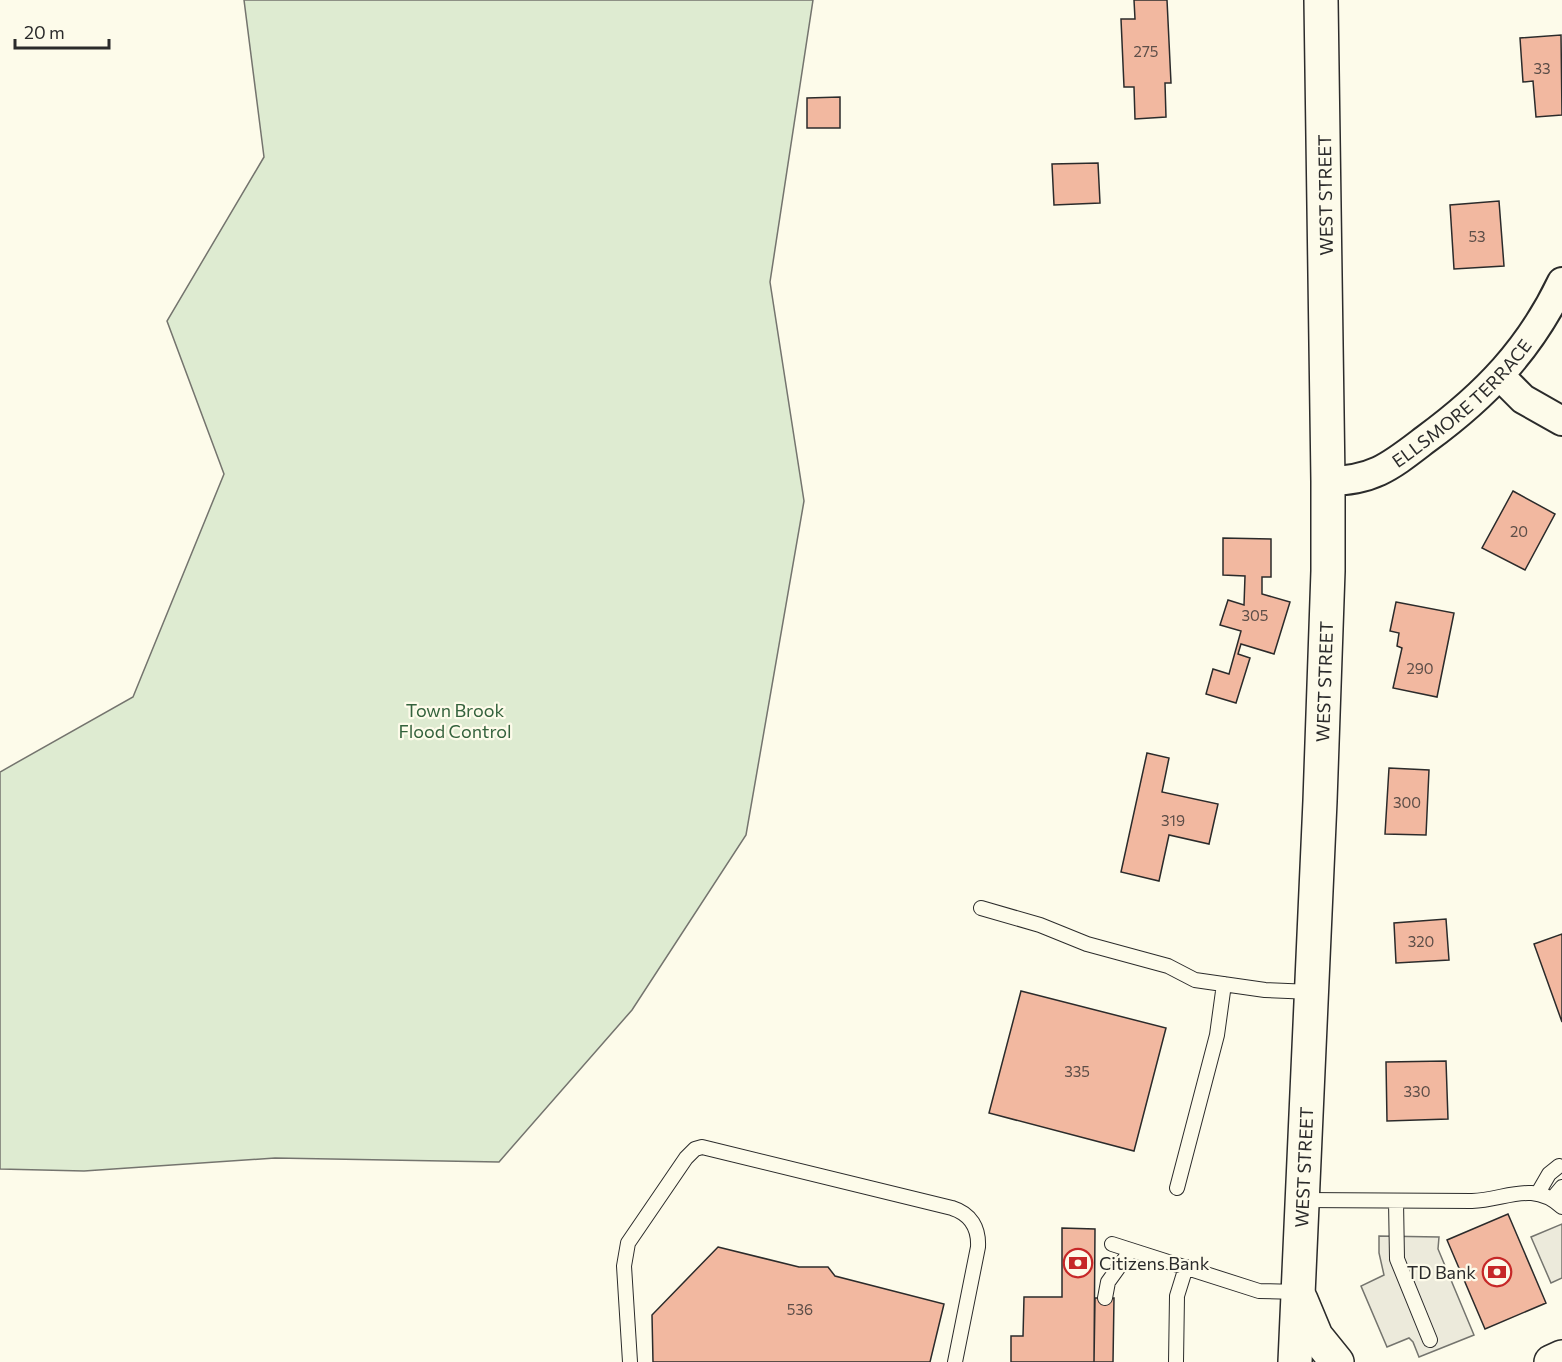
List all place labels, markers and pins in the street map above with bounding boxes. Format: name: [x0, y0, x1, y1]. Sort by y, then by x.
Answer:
bank icon: Citizens Bank: [1062, 1247, 1094, 1279]
place label: Citizens Bank: [1099, 1252, 1210, 1274]
bank icon: TD Bank: [1481, 1256, 1513, 1288]
place label: TD Bank: [1407, 1261, 1476, 1283]

